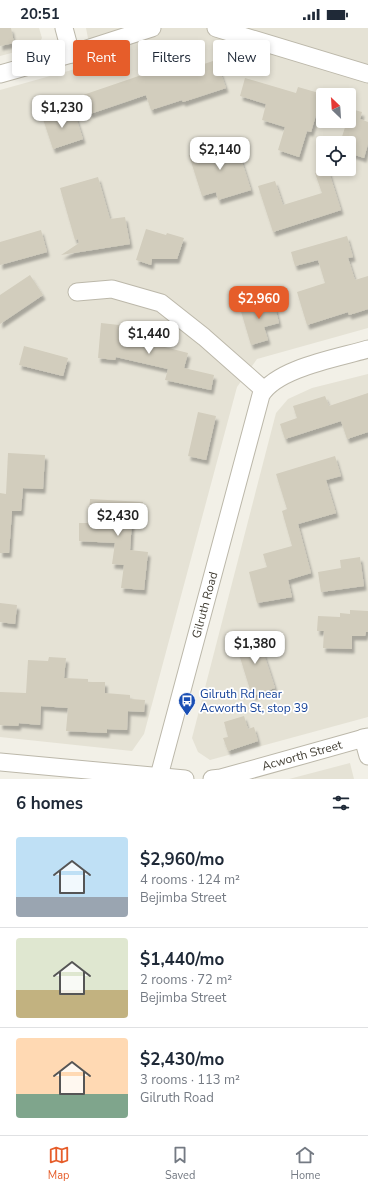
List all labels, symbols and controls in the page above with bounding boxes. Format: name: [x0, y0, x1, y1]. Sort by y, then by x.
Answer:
text: 20:51: [20, 4, 60, 24]
chip: Buy: [12, 40, 65, 76]
chip: Rent: [73, 40, 130, 76]
chip: Filters: [138, 40, 205, 76]
chip: New: [213, 40, 270, 76]
north arrow: [316, 88, 356, 128]
map controls: [316, 88, 356, 176]
pin: $1,230: [29, 95, 95, 129]
text: $1,230: [41, 99, 83, 117]
button: locate: [316, 136, 356, 176]
pin: $2,140: [187, 137, 253, 171]
text: $2,140: [199, 141, 241, 159]
pin: $2,960: [226, 286, 292, 320]
text: $2,960: [238, 290, 280, 308]
pin: $1,440: [116, 321, 182, 355]
text: $1,440: [128, 325, 170, 343]
pin: $2,430: [85, 503, 151, 537]
text: $2,430: [97, 507, 139, 525]
street label: Gilruth Road: [188, 570, 221, 640]
pin: $1,380: [222, 631, 288, 665]
text: $1,380: [234, 635, 276, 653]
place label: Gilruth Rd near Acworth St, stop 39: [200, 686, 308, 716]
bus stop icon: Gilruth Rd near Acworth St, stop 39: [177, 691, 197, 716]
street label: Acworth Street: [260, 736, 345, 774]
text: 6 homes: [16, 792, 83, 815]
icon: filters: [330, 792, 352, 814]
text: $2,960/mo: [140, 848, 224, 871]
icon: home: [48, 853, 96, 901]
text: 4 rooms · 124 m²: [140, 871, 240, 889]
text: Bejimba Street: [140, 889, 226, 907]
text: $1,440/mo: [140, 948, 224, 971]
icon: home: [48, 954, 96, 1002]
text: 2 rooms · 72 m²: [140, 971, 232, 989]
text: Bejimba Street: [140, 989, 226, 1007]
text: $2,430/mo: [140, 1048, 224, 1071]
icon: home: [48, 1054, 96, 1102]
text: 3 rooms · 113 m²: [140, 1071, 240, 1089]
text: Gilruth Road: [140, 1089, 214, 1107]
tab: Map: [48, 1144, 70, 1183]
tab: Saved: [165, 1144, 195, 1183]
tab: Home: [291, 1144, 320, 1183]

